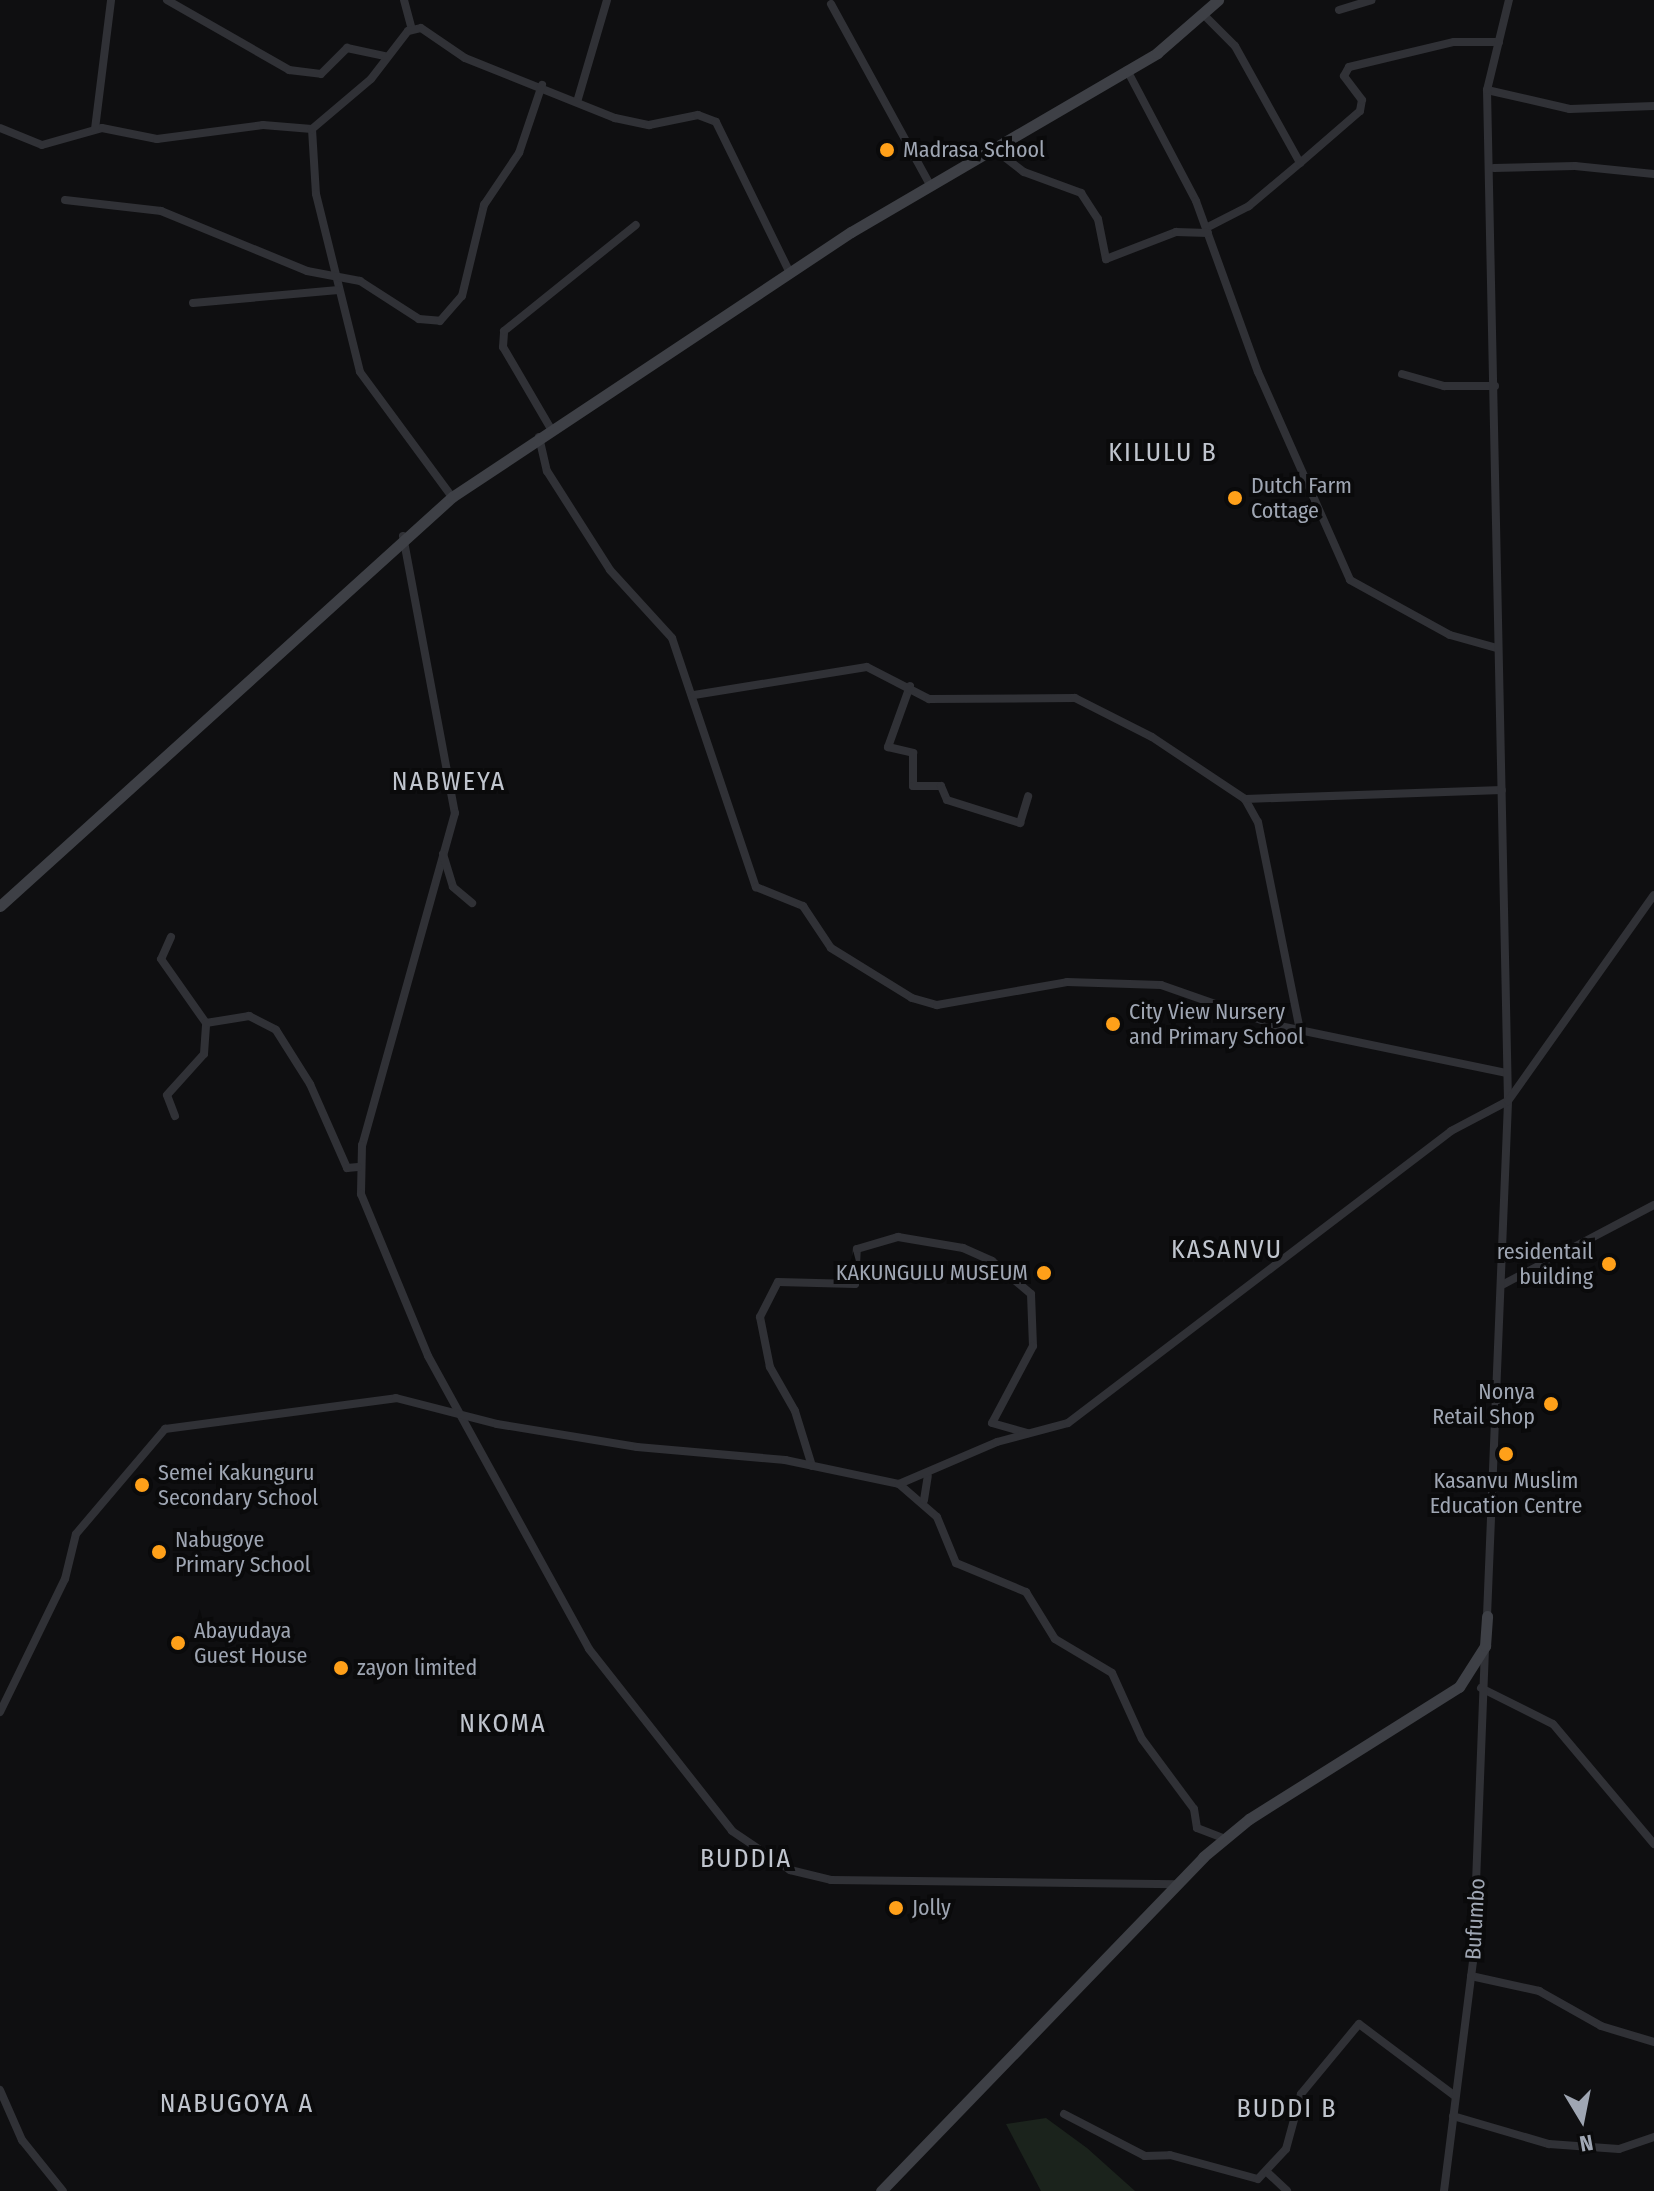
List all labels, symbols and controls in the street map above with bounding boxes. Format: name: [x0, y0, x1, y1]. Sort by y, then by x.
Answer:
place label: Madrasa School: [903, 137, 1045, 163]
marker: Madrasa School: [878, 141, 896, 159]
district label: KILULU B: [1108, 437, 1218, 469]
place label: Dutch Farm Cottage: [1251, 472, 1352, 524]
marker: Dutch Farm Cottage: [1226, 489, 1244, 507]
district label: NABWEYA: [392, 766, 506, 798]
place label: City View Nursery and Primary School: [1129, 998, 1304, 1050]
marker: City View Nursery and Primary School: [1104, 1015, 1122, 1033]
district label: KASANVU: [1171, 1234, 1283, 1266]
place label: residentail building: [1497, 1238, 1593, 1290]
marker: residentail building: [1600, 1255, 1618, 1273]
place label: KAKUNGULU MUSEUM: [836, 1260, 1028, 1286]
marker: KAKUNGULU MUSEUM: [1035, 1264, 1053, 1282]
place label: Nonya Retail Shop: [1432, 1378, 1535, 1430]
marker: Nonya Retail Shop: [1542, 1395, 1560, 1413]
marker: Kasanvu Muslim Education Centre: [1497, 1445, 1515, 1463]
place label: Semei Kakunguru Secondary School: [158, 1459, 318, 1510]
place label: Kasanvu Muslim Education Centre: [1430, 1467, 1582, 1518]
marker: Semei Kakunguru Secondary School: [133, 1476, 151, 1494]
place label: Nabugoye Primary School: [175, 1526, 311, 1578]
marker: Nabugoye Primary School: [150, 1543, 168, 1561]
place label: Abayudaya Guest House: [194, 1617, 307, 1668]
marker: Abayudaya Guest House: [169, 1634, 187, 1652]
place label: zayon limited: [357, 1655, 477, 1681]
marker: zayon limited: [332, 1659, 350, 1677]
district label: NKOMA: [459, 1708, 547, 1740]
district label: BUDDIA: [700, 1843, 792, 1875]
street label: Bufumbo: [1460, 1877, 1490, 1961]
place label: Jolly: [912, 1895, 951, 1921]
marker: Jolly: [887, 1899, 905, 1917]
north arrow: [1542, 2079, 1622, 2159]
district label: NABUGOYA A: [160, 2088, 314, 2120]
district label: BUDDI B: [1237, 2093, 1337, 2125]
text: N: [1577, 2129, 1595, 2158]

